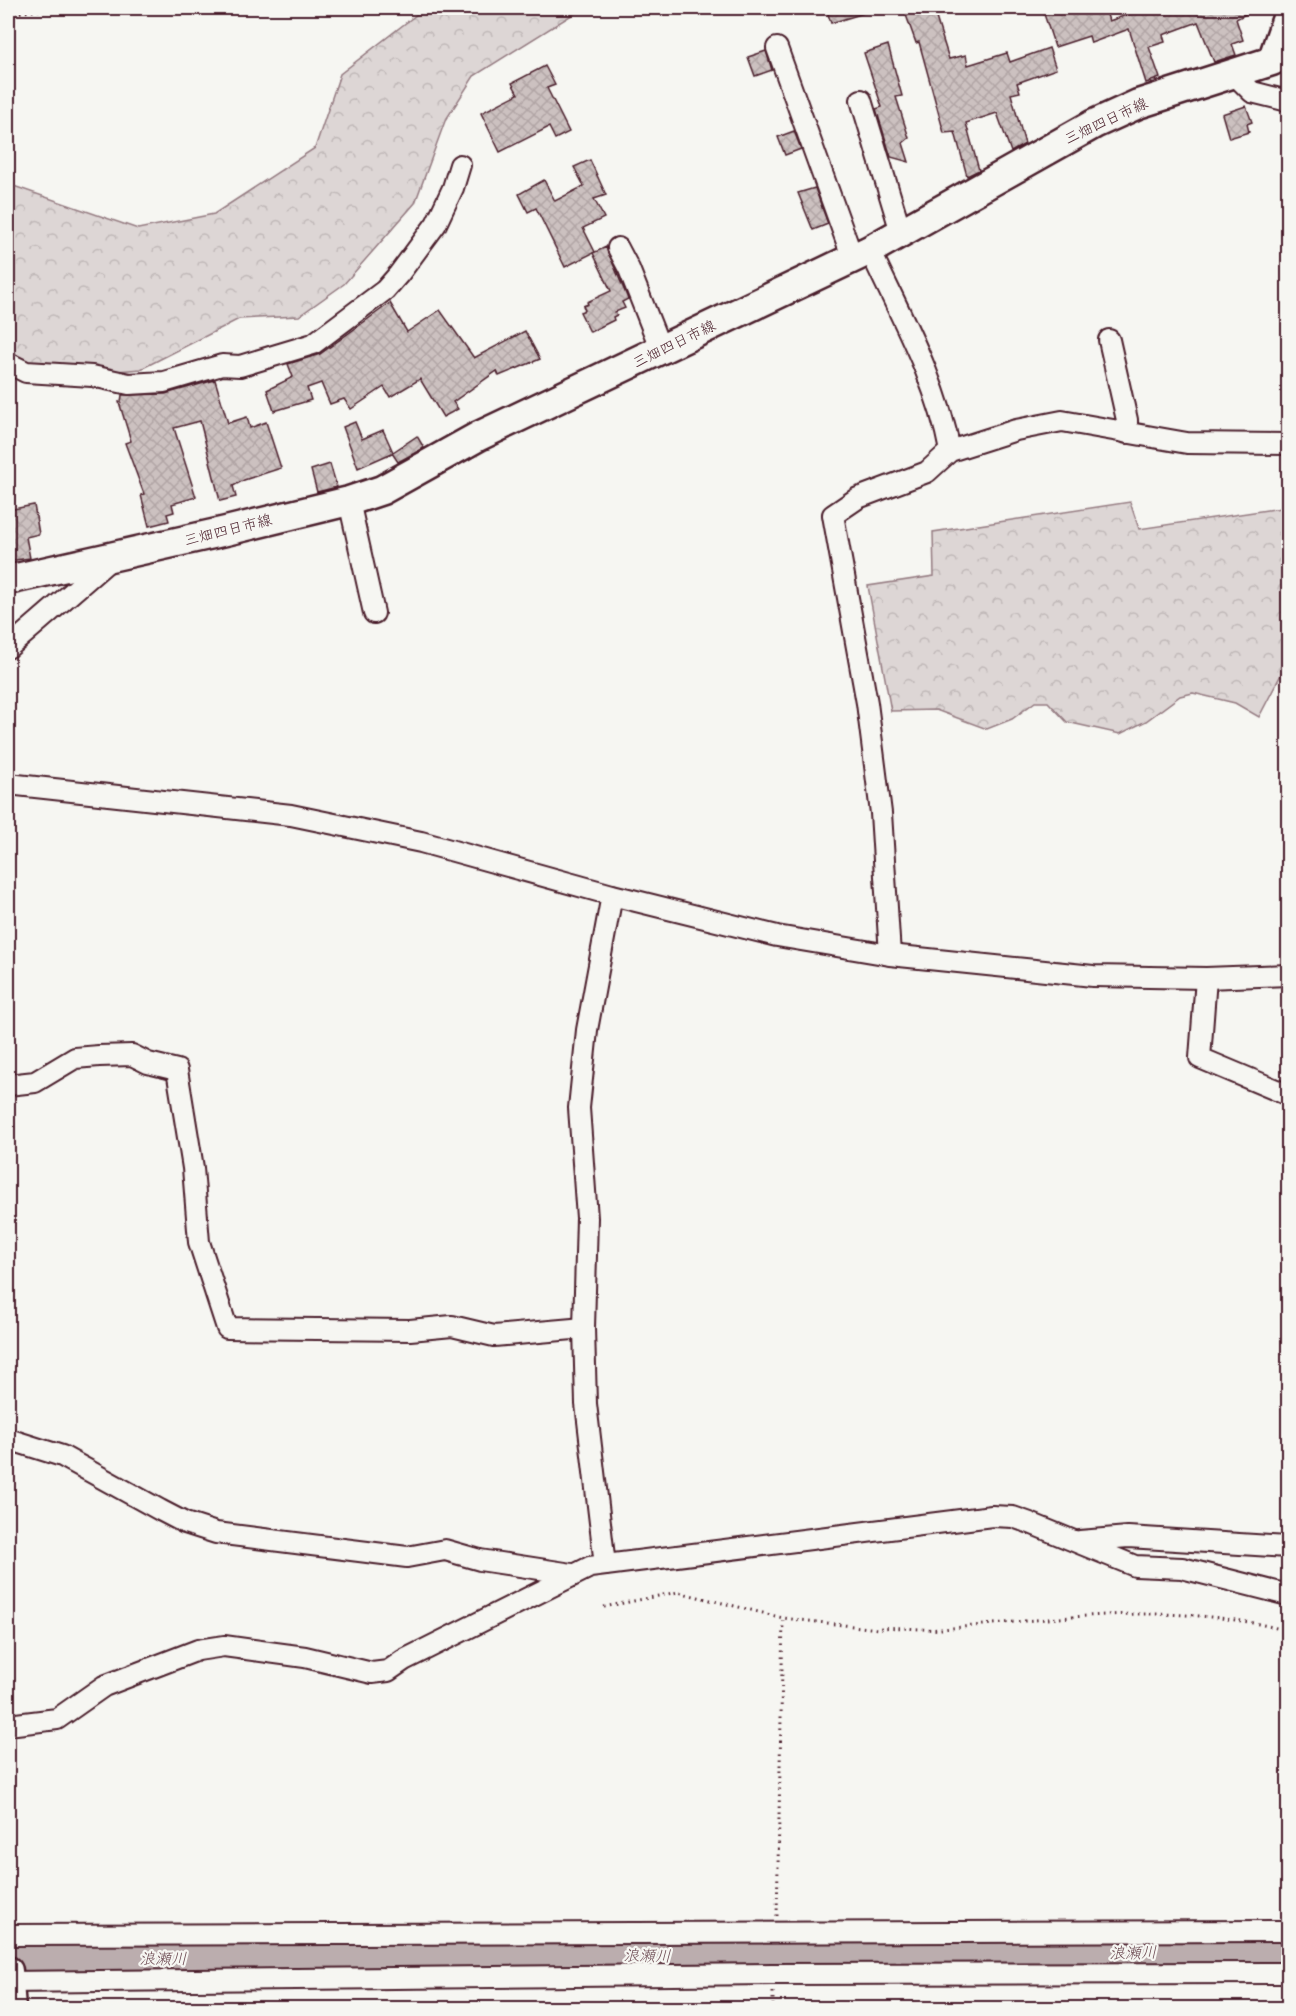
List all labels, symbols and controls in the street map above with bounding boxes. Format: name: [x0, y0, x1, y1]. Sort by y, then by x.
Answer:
street label: 三畑四日市線: [1061, 92, 1151, 148]
street label: 三畑四日市線: [629, 314, 718, 372]
street label: 三畑四日市線: [182, 508, 274, 550]
water label: 浪瀬川: [1109, 1941, 1157, 1962]
water label: 浪瀬川: [623, 1944, 671, 1965]
water label: 浪瀬川: [139, 1947, 187, 1968]

